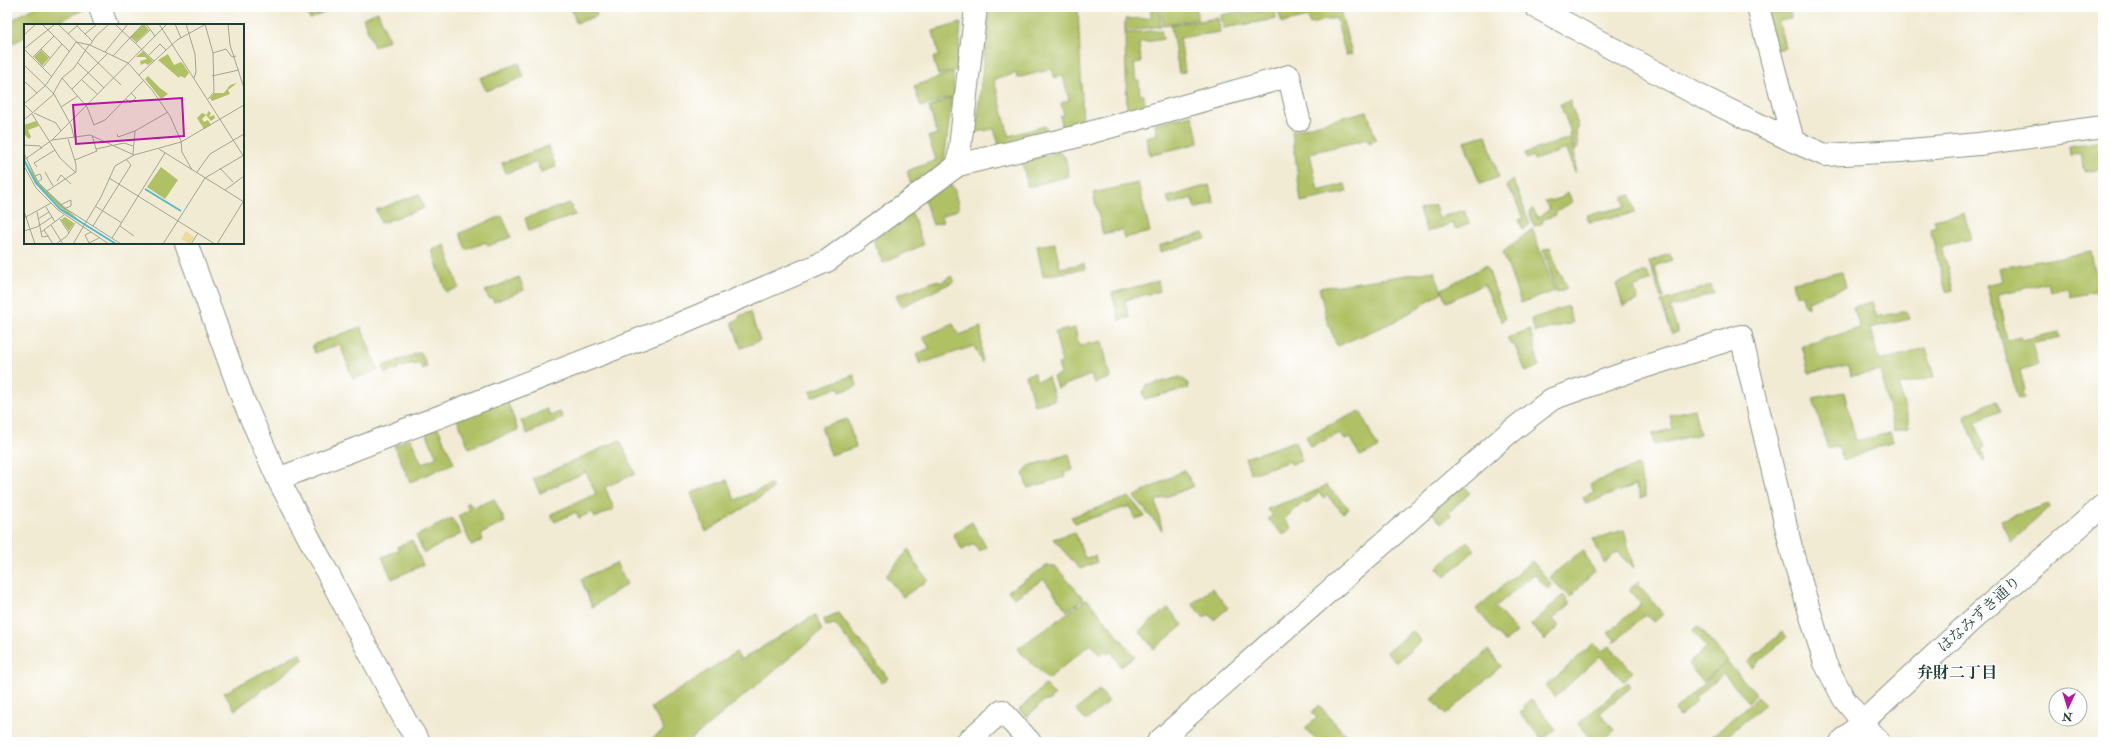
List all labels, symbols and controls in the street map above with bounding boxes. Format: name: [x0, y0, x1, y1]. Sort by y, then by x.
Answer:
inset map: [24, 24, 244, 244]
street label: はなみずき通り: [1934, 572, 2025, 657]
district label: 弁財二丁目: [1917, 663, 1997, 683]
north arrow: [2048, 687, 2088, 727]
text: N: [2061, 710, 2074, 723]

